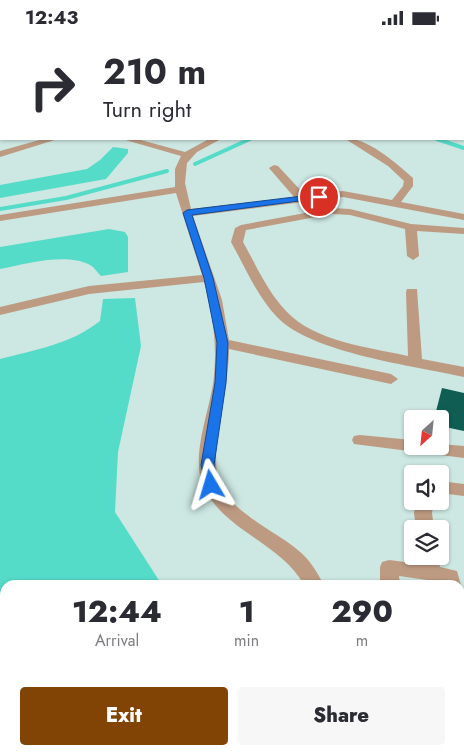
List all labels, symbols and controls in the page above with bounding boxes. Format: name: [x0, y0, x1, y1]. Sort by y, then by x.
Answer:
text: 12:43: [25, 4, 78, 31]
text: 210 m: [103, 47, 206, 97]
icon: right: [20, 55, 85, 120]
text: Turn right: [103, 93, 191, 125]
pin: [298, 176, 340, 218]
icon: arrive: [305, 183, 333, 211]
north arrow: [404, 410, 449, 455]
map controls: [404, 410, 449, 565]
position arrow: [184, 458, 236, 510]
button: sound: [404, 465, 449, 510]
button: layers: [404, 520, 449, 565]
text: 12:44: [72, 590, 162, 633]
text: 1: [239, 590, 255, 633]
text: 290: [331, 590, 393, 633]
text: Arrival: [95, 629, 139, 652]
text: min: [234, 629, 259, 652]
text: m: [356, 629, 368, 652]
button: Exit: [20, 687, 228, 745]
button: Share: [238, 687, 445, 745]

